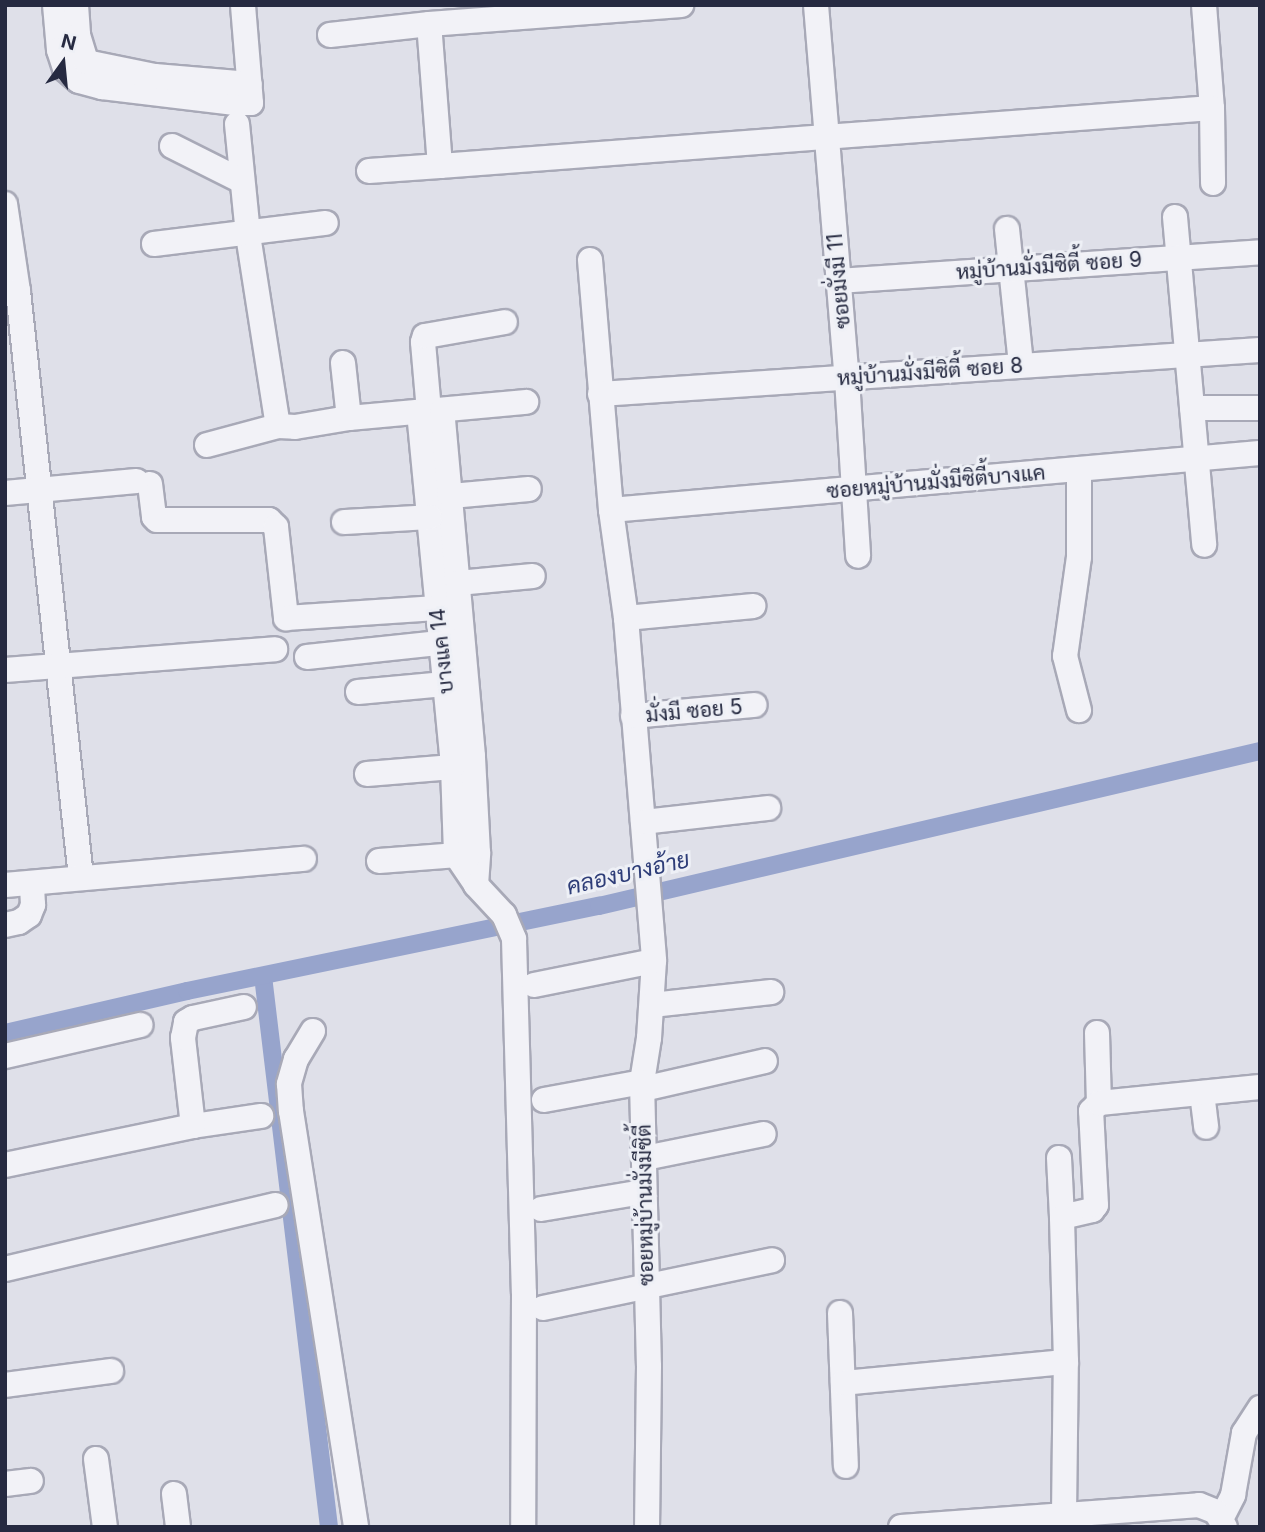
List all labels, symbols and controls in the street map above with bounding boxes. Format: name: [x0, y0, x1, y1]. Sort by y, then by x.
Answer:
north arrow: [28, 28, 98, 98]
text: N: [59, 29, 79, 55]
street label: ซอยมั่งมี 11: [822, 232, 856, 330]
street label: หมู่บ้านมั่งมีซิตี้ ซอย 9: [955, 247, 1143, 285]
street label: หมู่บ้านมั่งมีซิตี้ ซอย 8: [836, 353, 1024, 391]
street label: ซอยหมู่บ้านมั่งมีซิตี้บางแค: [825, 460, 1047, 504]
street label: บางแค 14: [425, 607, 459, 695]
street label: มั่งมี ซอย 5: [644, 694, 744, 728]
water label: คลองบางอ้าย: [564, 845, 692, 901]
street label: ซอยหมู่บ้านมั่งมีซิตี้: [631, 1124, 659, 1286]

